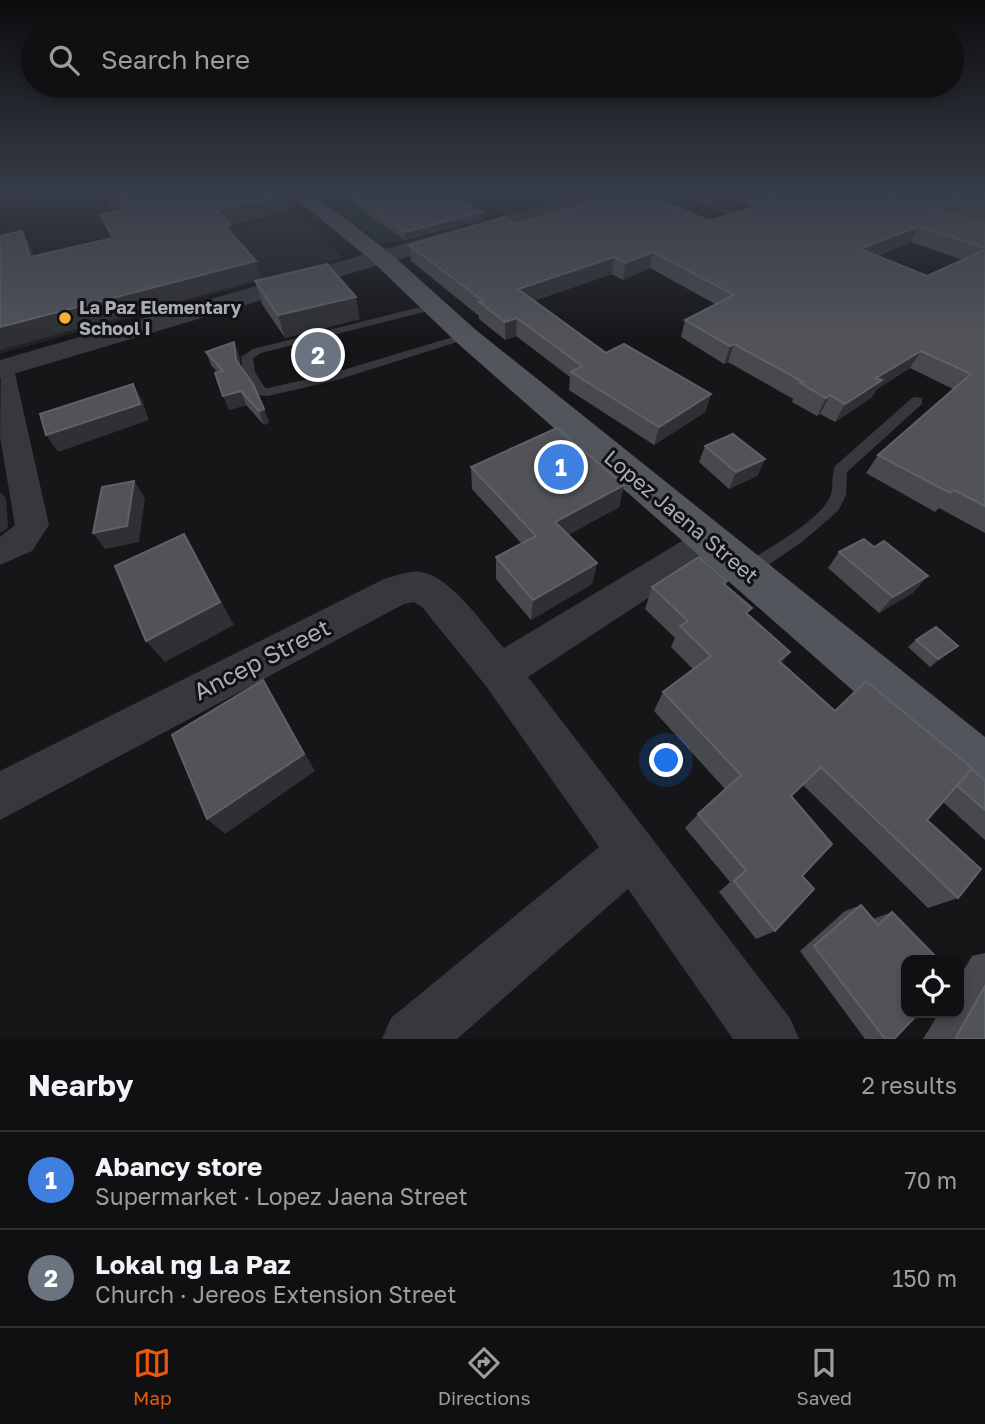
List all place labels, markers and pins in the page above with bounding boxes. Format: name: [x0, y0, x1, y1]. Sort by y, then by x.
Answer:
place label: La Paz Elementary School I: [79, 296, 241, 339]
marker: La Paz Elementary School I: [57, 310, 73, 326]
pin: 2: [295, 329, 341, 381]
pin: 1: [538, 441, 584, 493]

